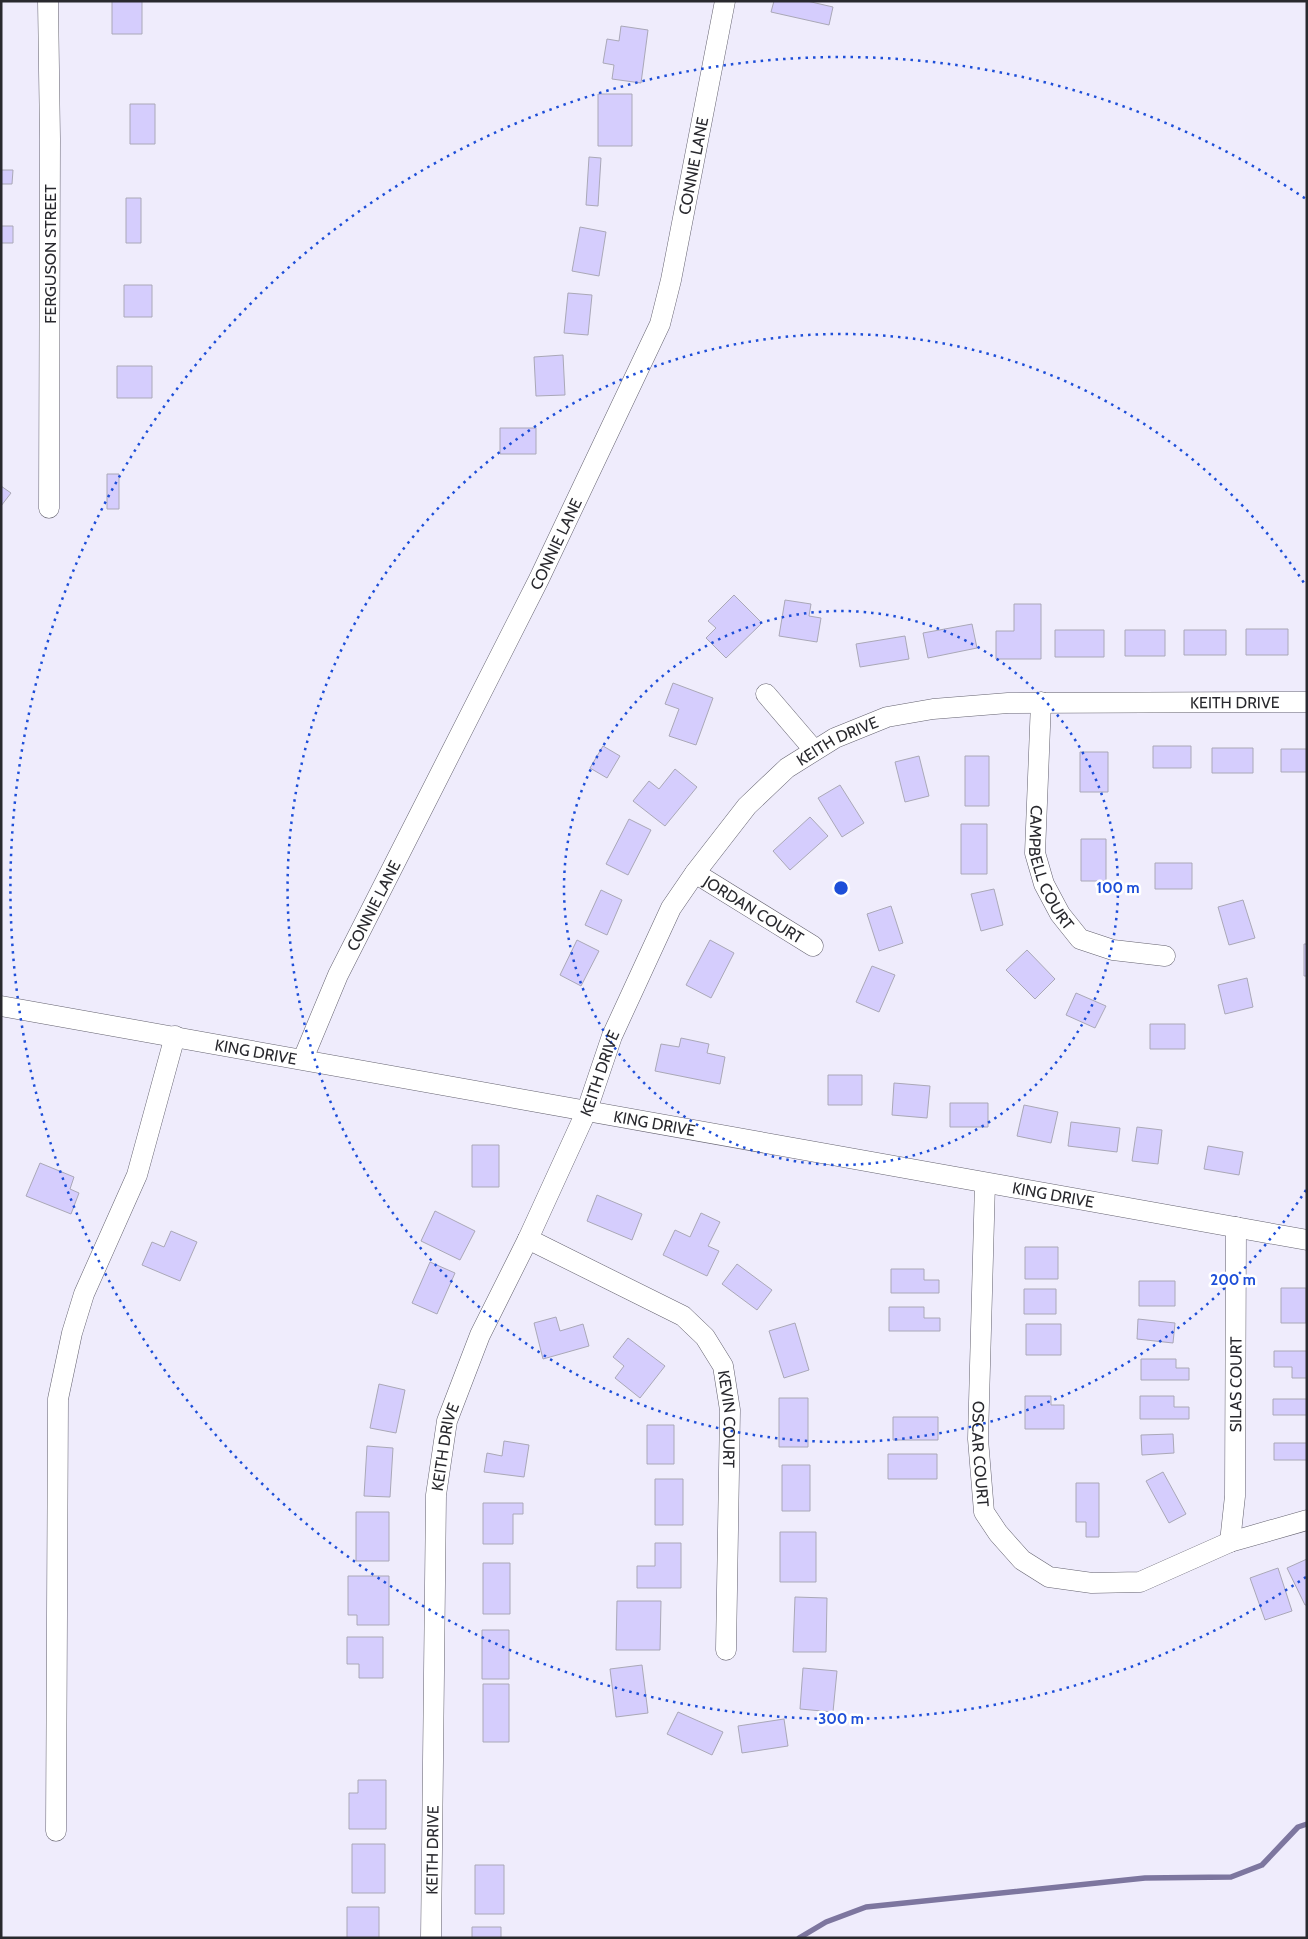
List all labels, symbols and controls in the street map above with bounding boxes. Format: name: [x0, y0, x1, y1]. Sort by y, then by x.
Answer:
street label: CONNIE LANE: [674, 115, 712, 216]
street label: FERGUSON STREET: [41, 184, 60, 324]
street label: CONNIE LANE: [526, 495, 586, 593]
street label: KEITH DRIVE: [1190, 693, 1280, 712]
street label: KEITH DRIVE: [793, 712, 881, 769]
street label: CAMPBELL COURT: [1025, 805, 1079, 934]
street label: CONNIE LANE: [342, 857, 404, 954]
street label: JORDAN COURT: [699, 871, 807, 948]
centre of rings: [832, 879, 850, 897]
text: 100 m: [1096, 879, 1140, 897]
street label: KEITH DRIVE: [576, 1027, 623, 1119]
street label: KING DRIVE: [213, 1035, 299, 1068]
street label: KING DRIVE: [612, 1106, 697, 1140]
street label: KING DRIVE: [1011, 1178, 1096, 1211]
text: 200 m: [1210, 1271, 1256, 1289]
street label: SILAS COURT: [1226, 1336, 1245, 1432]
street label: KEVIN COURT: [714, 1369, 740, 1469]
street label: KEITH DRIVE: [427, 1400, 463, 1492]
street label: OSCAR COURT: [968, 1401, 993, 1508]
text: 300 m: [818, 1710, 864, 1728]
street label: KEITH DRIVE: [422, 1805, 442, 1895]

